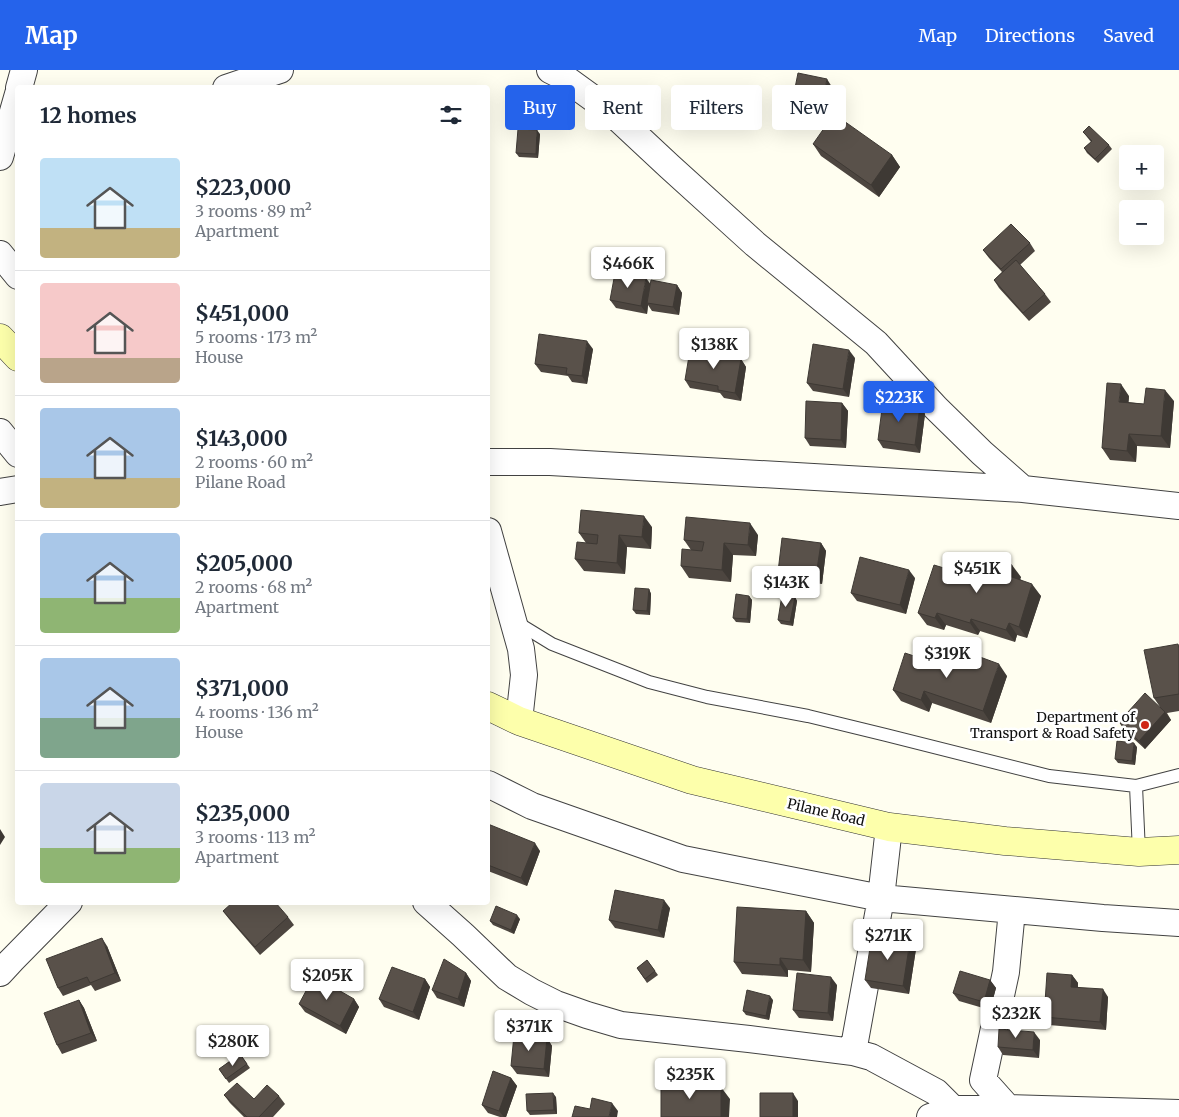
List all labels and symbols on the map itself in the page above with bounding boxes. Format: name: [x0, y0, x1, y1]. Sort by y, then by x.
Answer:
pin: $466K: [593, 246, 663, 289]
pin: $138K: [679, 328, 749, 370]
pin: $223K: [864, 380, 934, 423]
pin: $451K: [942, 552, 1012, 594]
pin: $143K: [751, 566, 821, 608]
pin: $319K: [912, 636, 982, 679]
place label: Department of Transport & Road Safety: [970, 708, 1136, 742]
marker: Department of Transport & Road Safety: [1139, 719, 1151, 731]
street label: Pilane Road: [785, 794, 867, 830]
pin: $271K: [853, 918, 923, 961]
pin: $205K: [292, 958, 362, 1001]
pin: $232K: [981, 996, 1051, 1039]
pin: $371K: [494, 1010, 564, 1052]
pin: $280K: [198, 1024, 268, 1067]
pin: $235K: [655, 1058, 725, 1100]

